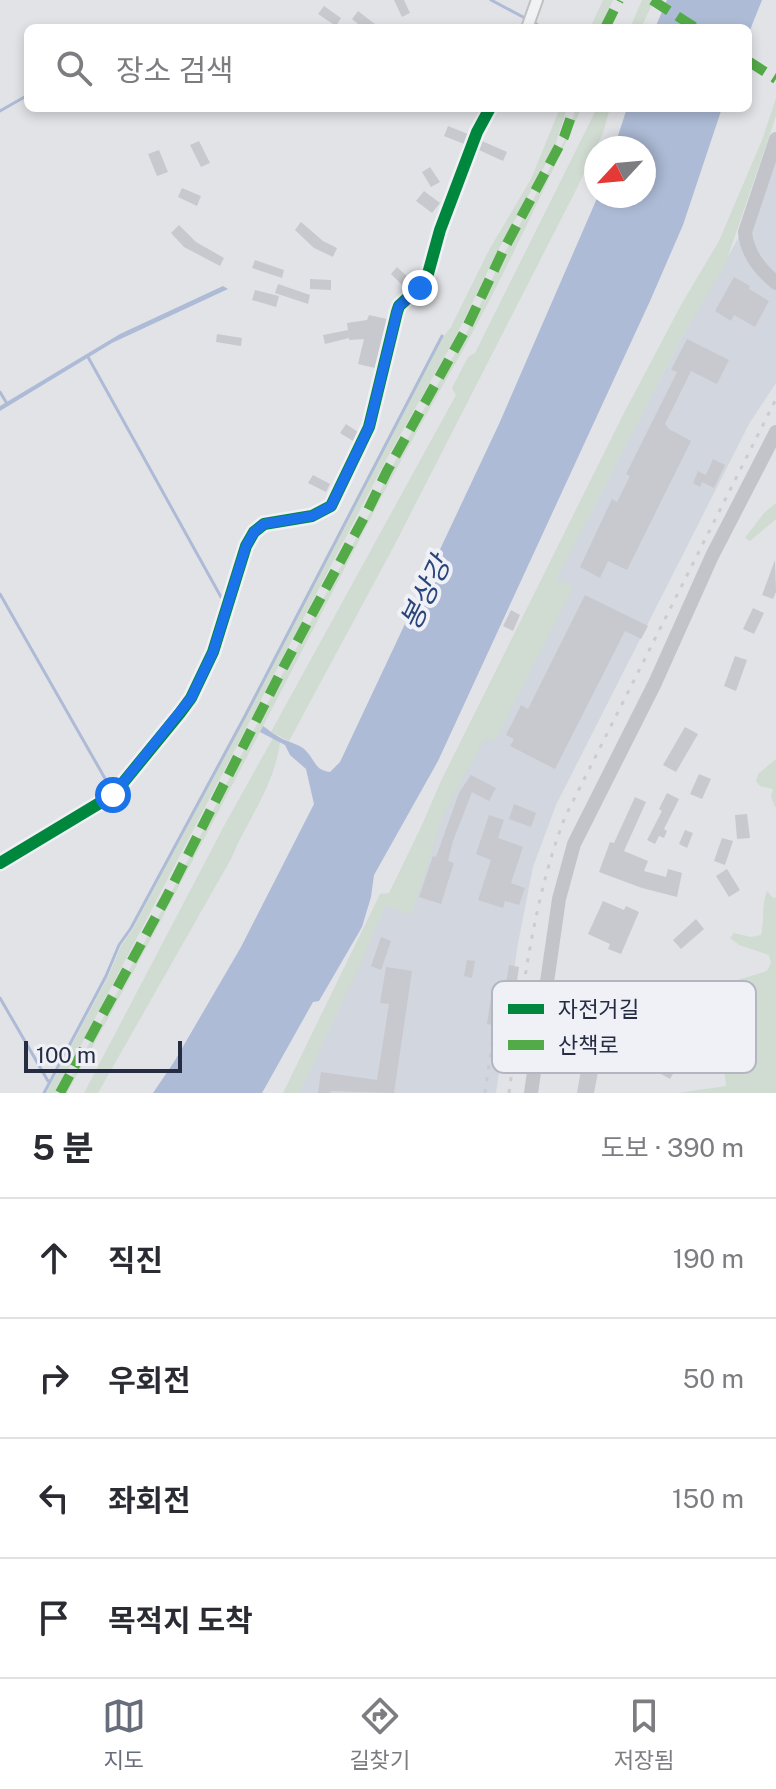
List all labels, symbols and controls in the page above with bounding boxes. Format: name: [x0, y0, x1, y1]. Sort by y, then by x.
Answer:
search box: [24, 24, 752, 112]
icon: search: [52, 46, 96, 90]
text: 장소 검색: [116, 52, 234, 88]
north arrow: [584, 136, 656, 208]
route end: [402, 270, 438, 306]
water label: 봉상강: [393, 548, 458, 635]
route start: [95, 777, 131, 813]
legend: [492, 981, 756, 1073]
text: 자전거길: [558, 996, 639, 1022]
text: 산책로: [558, 1032, 619, 1058]
scale bar: [24, 1037, 182, 1073]
text: 100 m: [36, 1042, 96, 1068]
text: 5 분: [32, 1128, 94, 1168]
text: 도보 · 390 m: [601, 1132, 744, 1163]
icon: ahead: [32, 1236, 76, 1280]
text: 직진: [108, 1242, 163, 1278]
text: 190 m: [673, 1243, 744, 1274]
icon: right: [32, 1356, 76, 1400]
text: 우회전: [108, 1362, 191, 1398]
text: 50 m: [683, 1363, 744, 1394]
icon: left: [32, 1476, 76, 1520]
text: 좌회전: [108, 1482, 191, 1518]
text: 150 m: [672, 1483, 744, 1514]
icon: arrive: [32, 1596, 76, 1640]
text: 목적지 도착: [108, 1602, 253, 1638]
tab: 지도: [102, 1694, 146, 1774]
tab: 길찾기: [349, 1694, 410, 1774]
tab: 저장됨: [613, 1694, 674, 1774]

